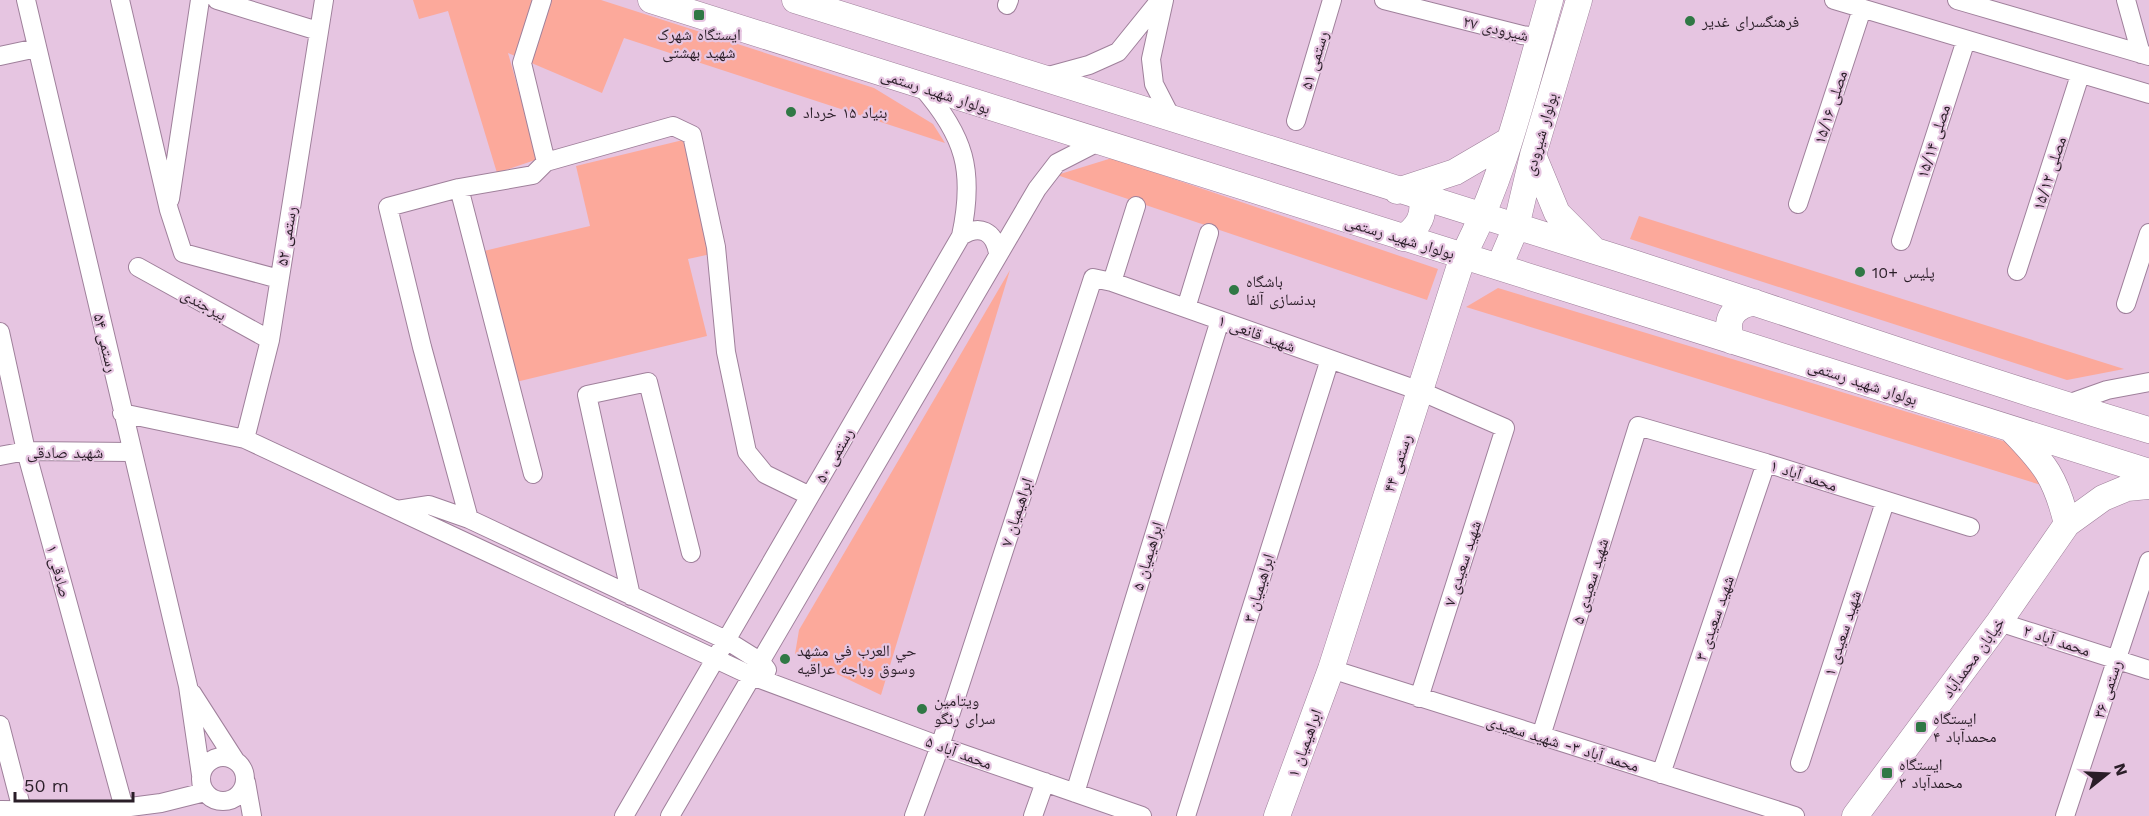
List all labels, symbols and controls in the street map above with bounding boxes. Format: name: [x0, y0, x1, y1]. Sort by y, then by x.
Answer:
marker: ایستگاه شهرک شهید بهشتی: [692, 8, 706, 22]
street label: شیرودی ۲۷: [1461, 12, 1530, 46]
place label: فرهنگسرای غدیر: [1701, 12, 1799, 32]
marker: فرهنگسرای غدیر: [1683, 14, 1697, 28]
place label: ایستگاه شهرک شهید بهشتی: [657, 25, 741, 63]
street label: رستمی ۵۱: [1297, 29, 1333, 92]
street label: بولوار شهید رستمی: [879, 65, 993, 119]
street label: مصلی ۱۵/۱۶: [1810, 68, 1852, 146]
street label: بولوار شیرودی: [1520, 91, 1562, 178]
street label: مصلی ۱۵/۱۴: [1913, 102, 1955, 180]
place label: بنیاد ۱۵ خرداد: [803, 103, 888, 122]
marker: بنیاد ۱۵ خرداد: [784, 105, 798, 119]
street label: مصلی ۱۵/۱۲: [2029, 134, 2071, 212]
street label: رستمی ۵۲: [272, 205, 302, 267]
street label: بولوار شهید رستمی: [1342, 212, 1457, 264]
place label: پلیس +10: [1872, 263, 1935, 283]
marker: پلیس +10: [1853, 265, 1867, 279]
place label: باشگاه بدنسازی آلفا: [1246, 272, 1316, 310]
marker: باشگاه بدنسازی آلفا: [1227, 283, 1241, 297]
street label: بیرجندی: [177, 284, 230, 325]
street label: شهید قانعی ۱: [1215, 311, 1298, 357]
street label: رستمی ۵۴: [89, 312, 122, 375]
street label: بولوار شهید رستمی: [1806, 356, 1920, 410]
street label: رستمی ۵۰: [811, 425, 859, 486]
street label: رستمی ۴۴: [1379, 432, 1417, 495]
street label: شهید صادقی: [27, 443, 103, 463]
street label: محمد آباد ۱: [1768, 456, 1840, 495]
street label: ابراهیمیان ۷: [996, 476, 1037, 549]
street label: شهید سعیدی ۷: [1440, 518, 1486, 608]
street label: ابراهیمیان ۵: [1128, 520, 1168, 593]
street label: شهید سعیدی ۵: [1568, 536, 1613, 627]
street label: صادقی ۱: [41, 543, 75, 600]
street label: ابراهیمیان ۳: [1239, 552, 1279, 625]
street label: شهید سعیدی ۳: [1691, 573, 1739, 663]
street label: شهید سعیدی ۱: [1820, 588, 1866, 678]
street label: خیابان محمدآباد: [1938, 614, 2010, 702]
street label: محمد آباد ۲: [2021, 621, 2093, 660]
place label: حي العرب في مشهد وسوق وباجه عراقيه: [797, 641, 916, 679]
marker: حي العرب في مشهد وسوق وباجه عراقيه: [778, 652, 792, 666]
street label: رستمی ۳۶: [2089, 658, 2127, 721]
place label: ویتامین سرای رنگو: [934, 691, 996, 729]
marker: ویتامین سرای رنگو: [915, 702, 929, 716]
street label: ابراهیمیان ۱: [1283, 707, 1326, 780]
place label: ایستگاه محمدآباد ۴: [1933, 709, 1997, 746]
street label: محمد آباد ۳- شهید سعیدی: [1484, 711, 1641, 777]
marker: ایستگاه محمدآباد ۴: [1914, 720, 1928, 734]
street label: محمد آباد ۵: [923, 732, 995, 773]
north arrow: [2077, 744, 2137, 804]
place label: ایستگاه محمدآباد ۳: [1899, 755, 1963, 792]
text: N: [2110, 761, 2132, 778]
scale bar: [15, 765, 134, 803]
marker: ایستگاه محمدآباد ۳: [1880, 766, 1894, 780]
text: 50 m: [24, 775, 69, 796]

